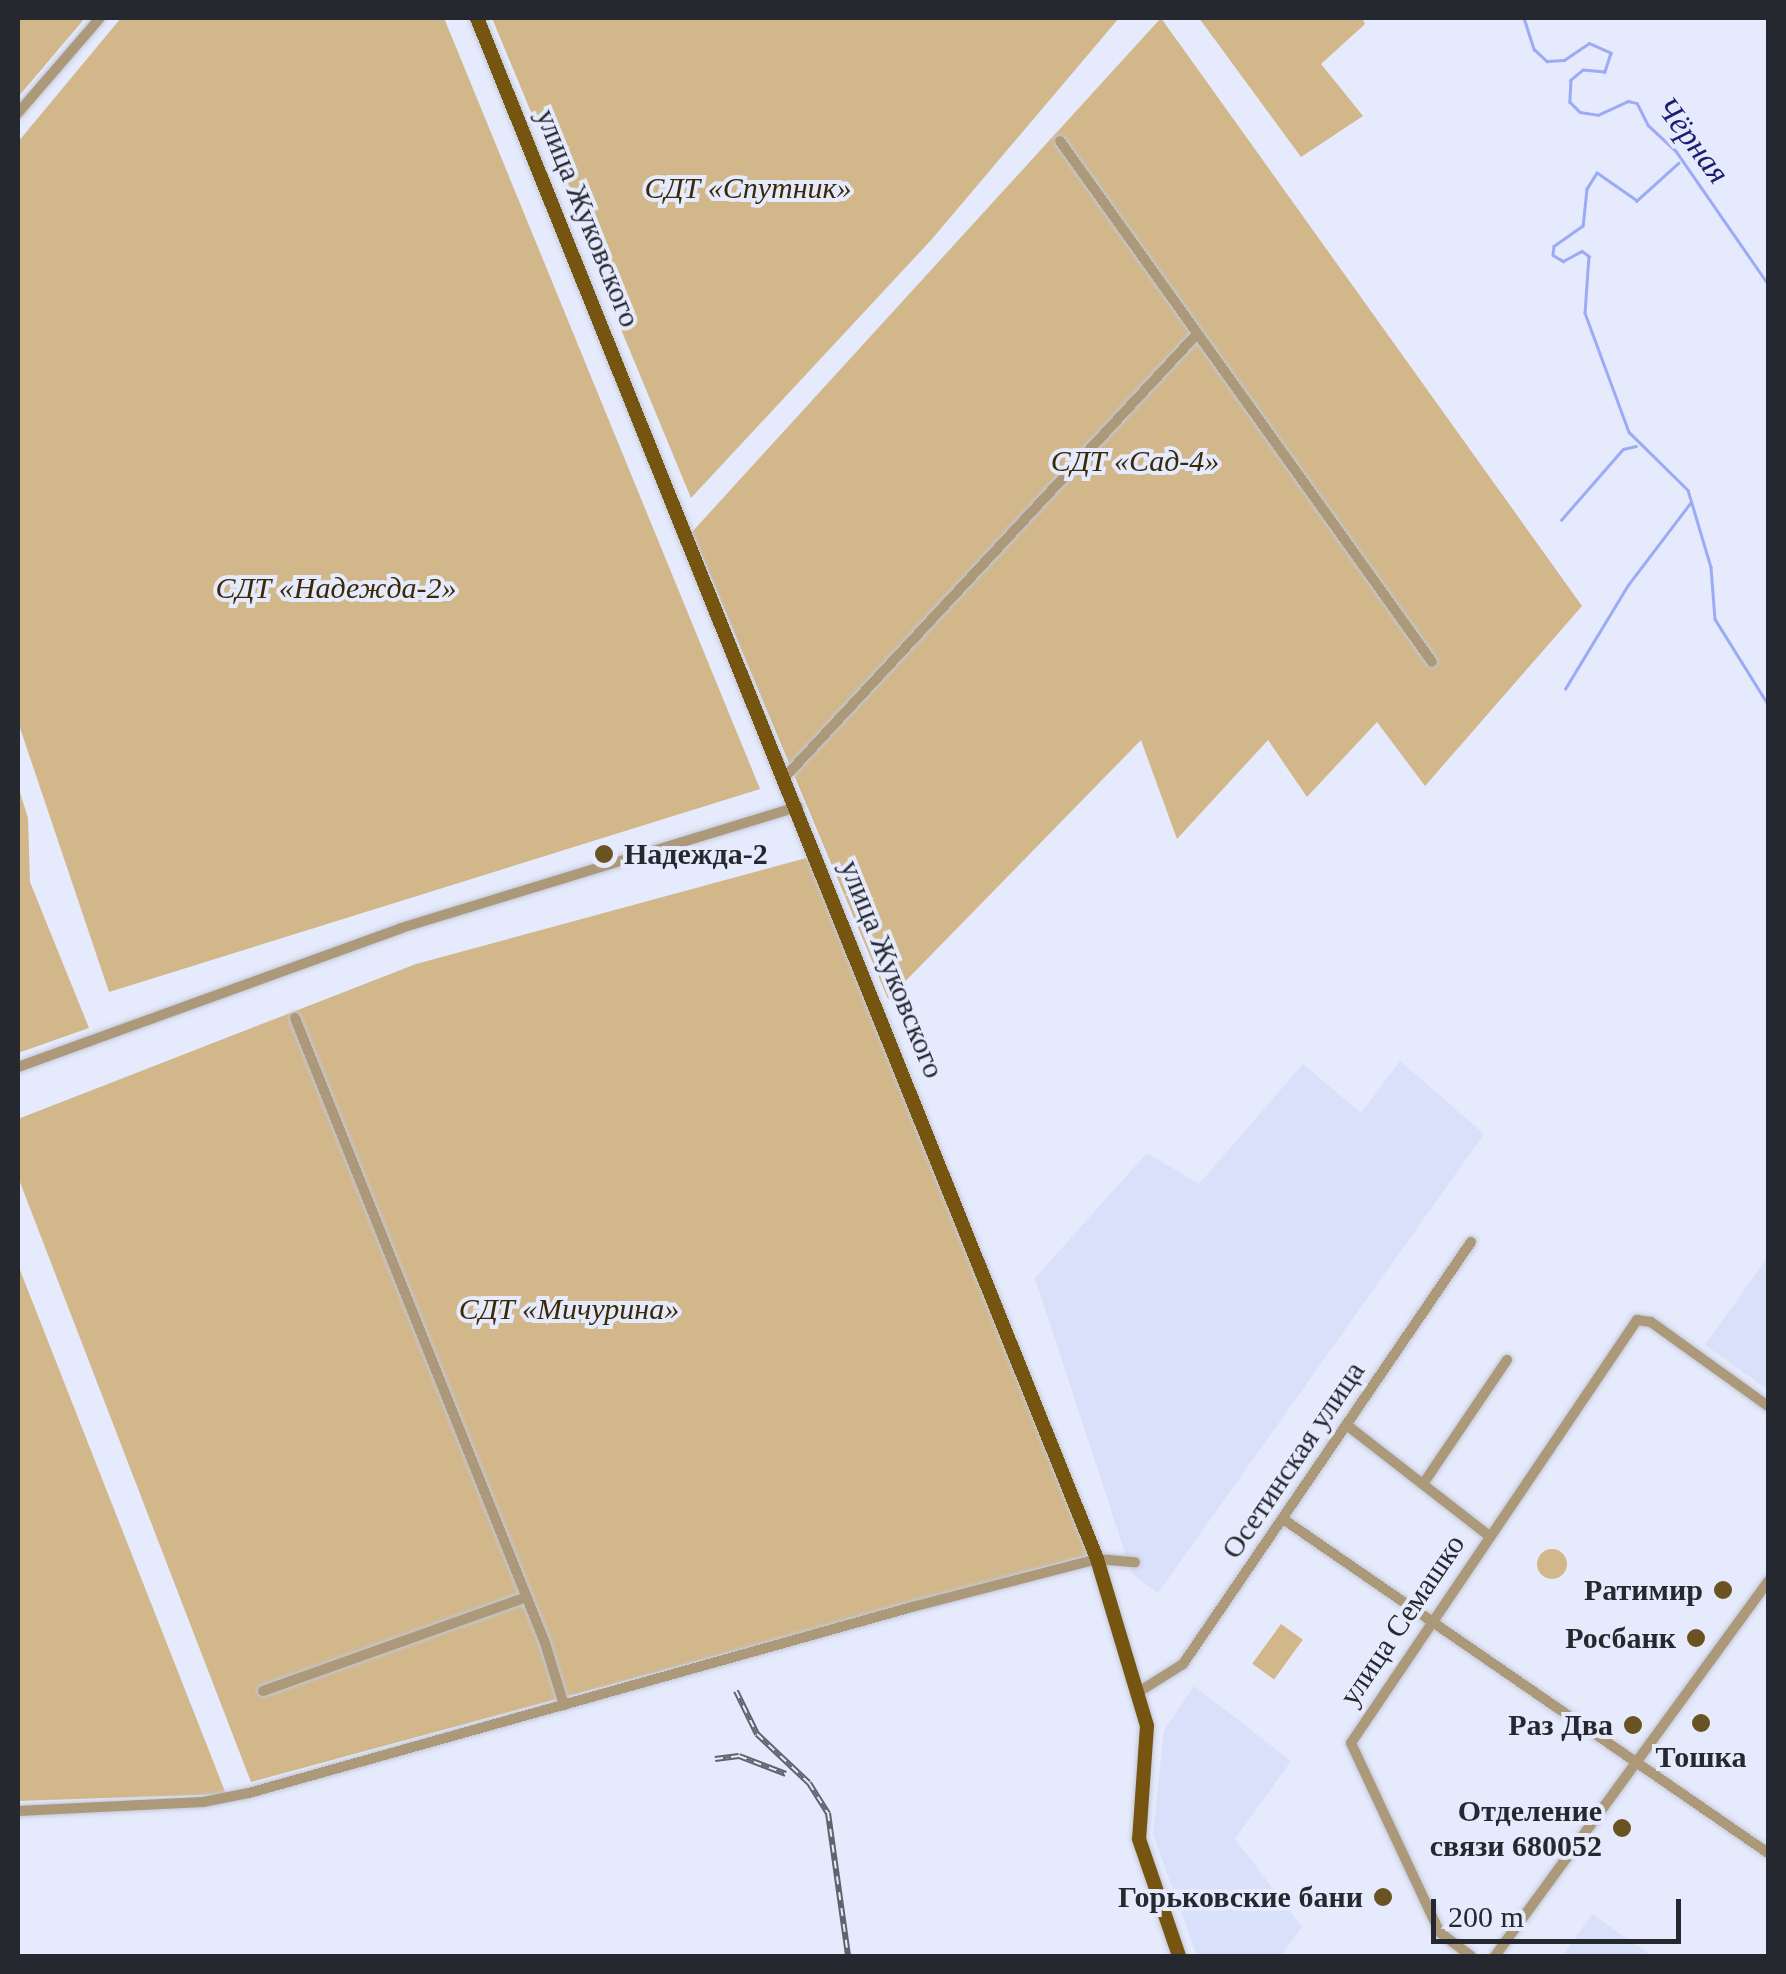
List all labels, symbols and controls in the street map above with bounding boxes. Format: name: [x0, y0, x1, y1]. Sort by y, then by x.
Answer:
water label: Чёрная: [1648, 89, 1738, 191]
street label: улица Жуковского: [528, 104, 648, 332]
park label: СДТ «Спутник»: [644, 170, 852, 206]
park label: СДТ «Сад-4»: [1051, 443, 1219, 479]
park label: СДТ «Надежда-2»: [215, 570, 457, 606]
place label: Надежда-2: [624, 836, 768, 872]
marker: Надежда-2: [593, 843, 615, 865]
street label: улица Жуковского: [832, 855, 952, 1083]
park label: СДТ «Мичурина»: [459, 1291, 679, 1327]
street label: Осетинская улица: [1214, 1355, 1372, 1565]
street label: улица Семашко: [1332, 1528, 1472, 1712]
place label: Ратимир: [1584, 1572, 1703, 1608]
marker: Ратимир: [1712, 1579, 1734, 1601]
place label: Росбанк: [1565, 1620, 1676, 1656]
marker: Росбанк: [1685, 1627, 1707, 1649]
place label: Раз Два: [1508, 1707, 1613, 1743]
marker: Тошка: [1690, 1712, 1712, 1734]
marker: Раз Два: [1622, 1714, 1644, 1736]
place label: Тошка: [1656, 1739, 1746, 1775]
place label: Отделение связи 680052: [1430, 1793, 1602, 1864]
marker: Отделение связи 680052: [1611, 1817, 1633, 1839]
place label: Горьковские бани: [1118, 1879, 1363, 1915]
scale bar: [1436, 1879, 1686, 1941]
marker: Горьковские бани: [1372, 1886, 1394, 1908]
text: 200 m: [1448, 1900, 1524, 1933]

